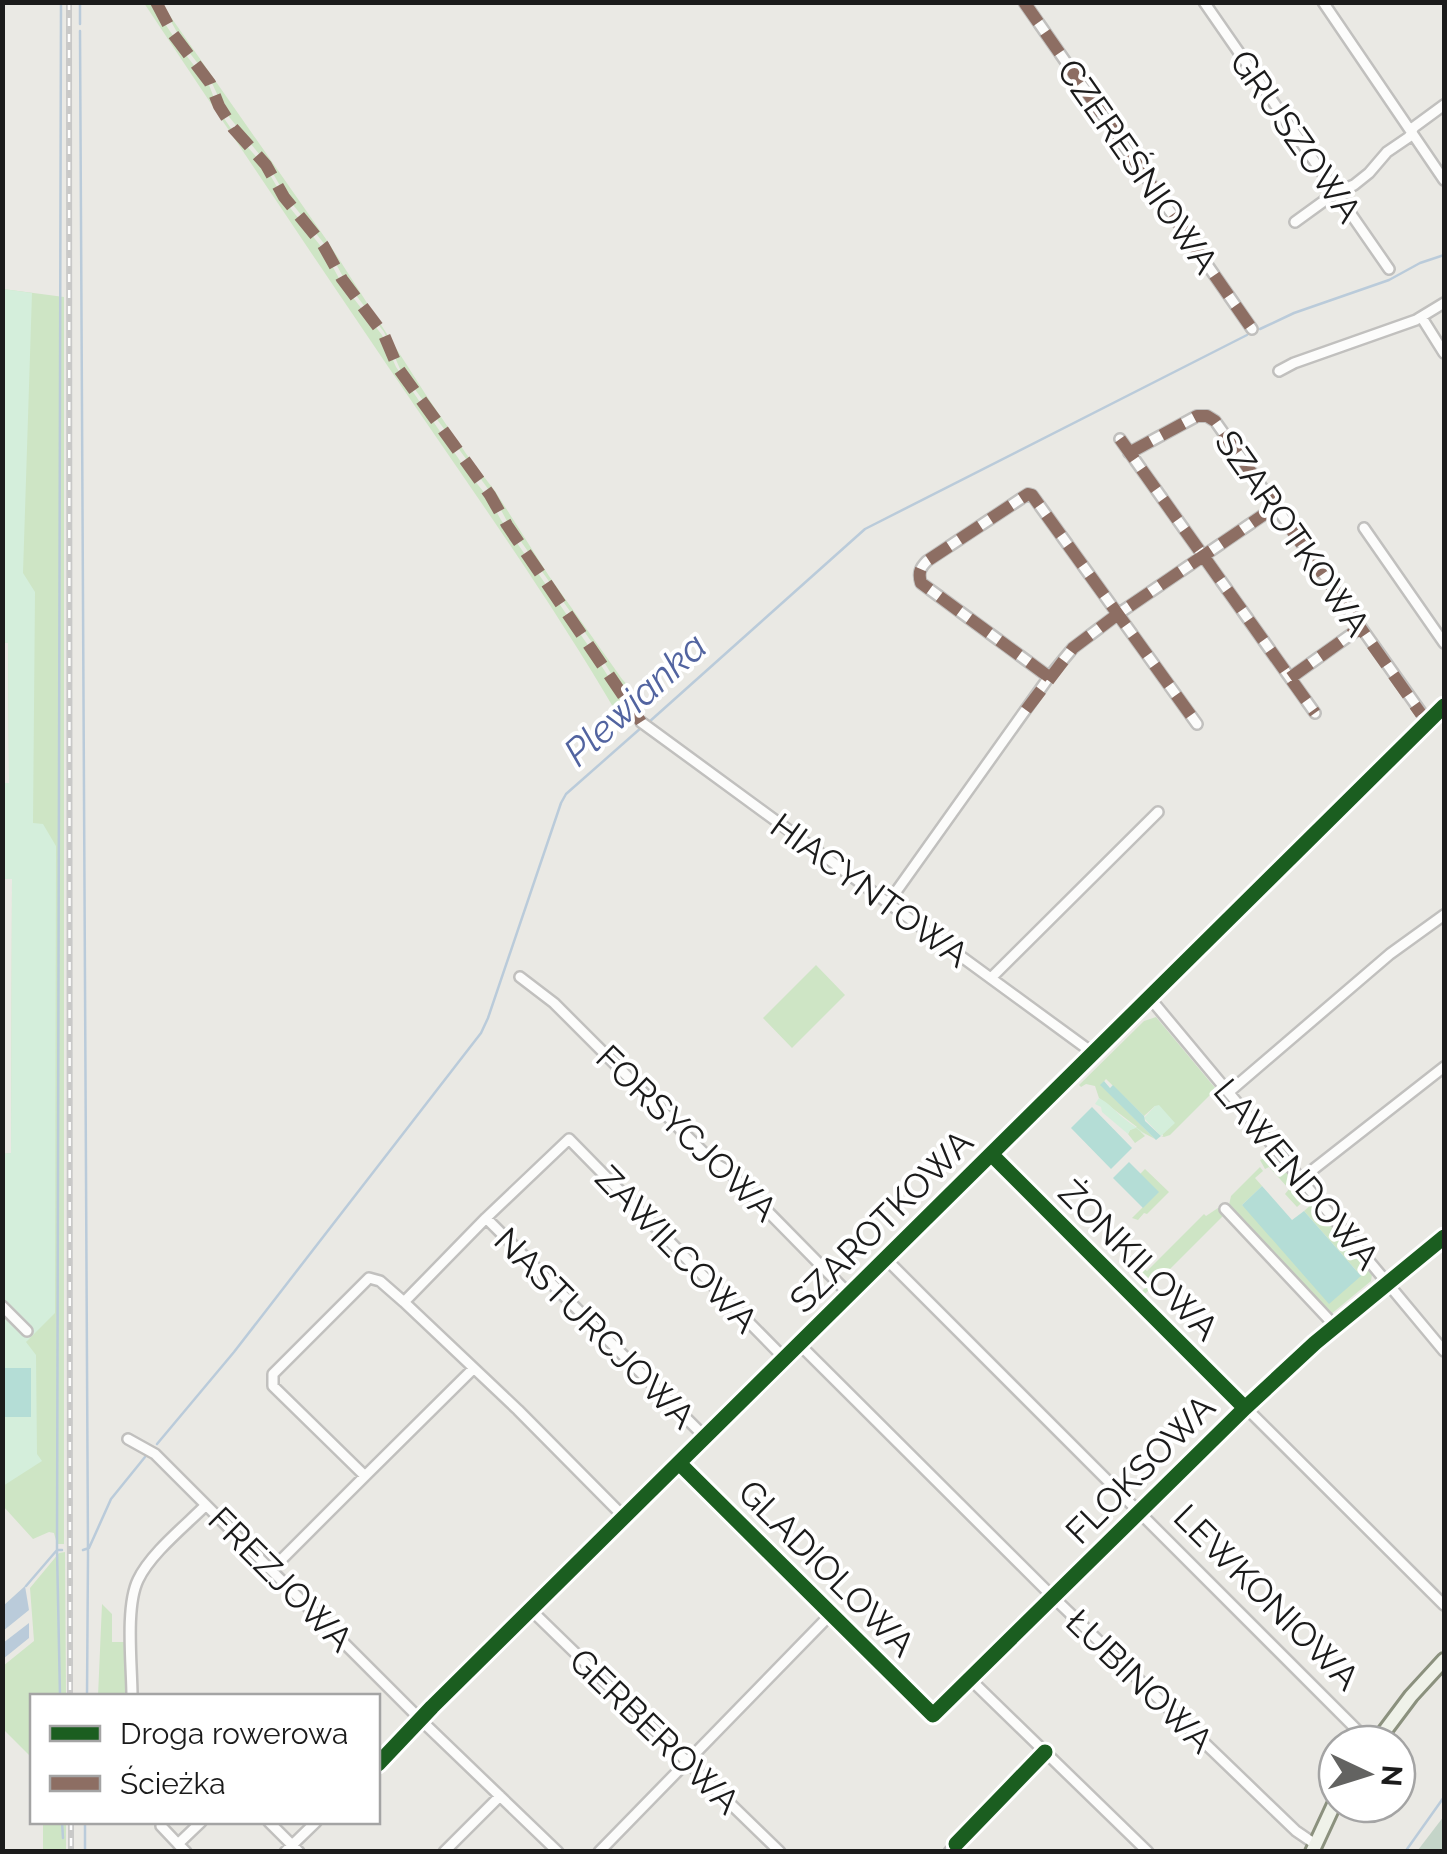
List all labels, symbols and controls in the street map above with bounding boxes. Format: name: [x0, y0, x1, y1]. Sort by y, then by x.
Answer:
street label: GRUSZOWA: [1222, 42, 1370, 230]
street label: CZEREŚNIOWA: [1049, 51, 1228, 281]
street label: SZAROTKOWA: [1207, 422, 1379, 644]
water label: Plewianka: [554, 623, 716, 775]
street label: HIACYNTOWA: [763, 805, 977, 976]
street label: FORSYCJOWA: [588, 1036, 786, 1230]
street label: LAWENDOWA: [1206, 1071, 1389, 1278]
street label: SZAROTKOWA: [781, 1121, 981, 1321]
street label: ZAWILCOWA: [587, 1157, 767, 1341]
street label: ŻONKILOWA: [1051, 1172, 1228, 1349]
street label: NASTURCJOWA: [486, 1219, 704, 1437]
street label: FLOKSOWA: [1057, 1386, 1223, 1552]
street label: GLADIOLOWA: [730, 1471, 924, 1665]
street label: LEWKONIOWA: [1166, 1496, 1368, 1698]
street label: FREZJOWA: [200, 1498, 362, 1660]
street label: ŁUBINOWA: [1058, 1601, 1222, 1761]
street label: GERBEROWA: [562, 1640, 749, 1822]
legend: [30, 1694, 380, 1824]
text: Droga rowerowa: [120, 1716, 348, 1751]
north arrow: [1317, 1724, 1417, 1824]
text: N: [1374, 1764, 1409, 1788]
text: Ścieżka: [120, 1765, 226, 1801]

